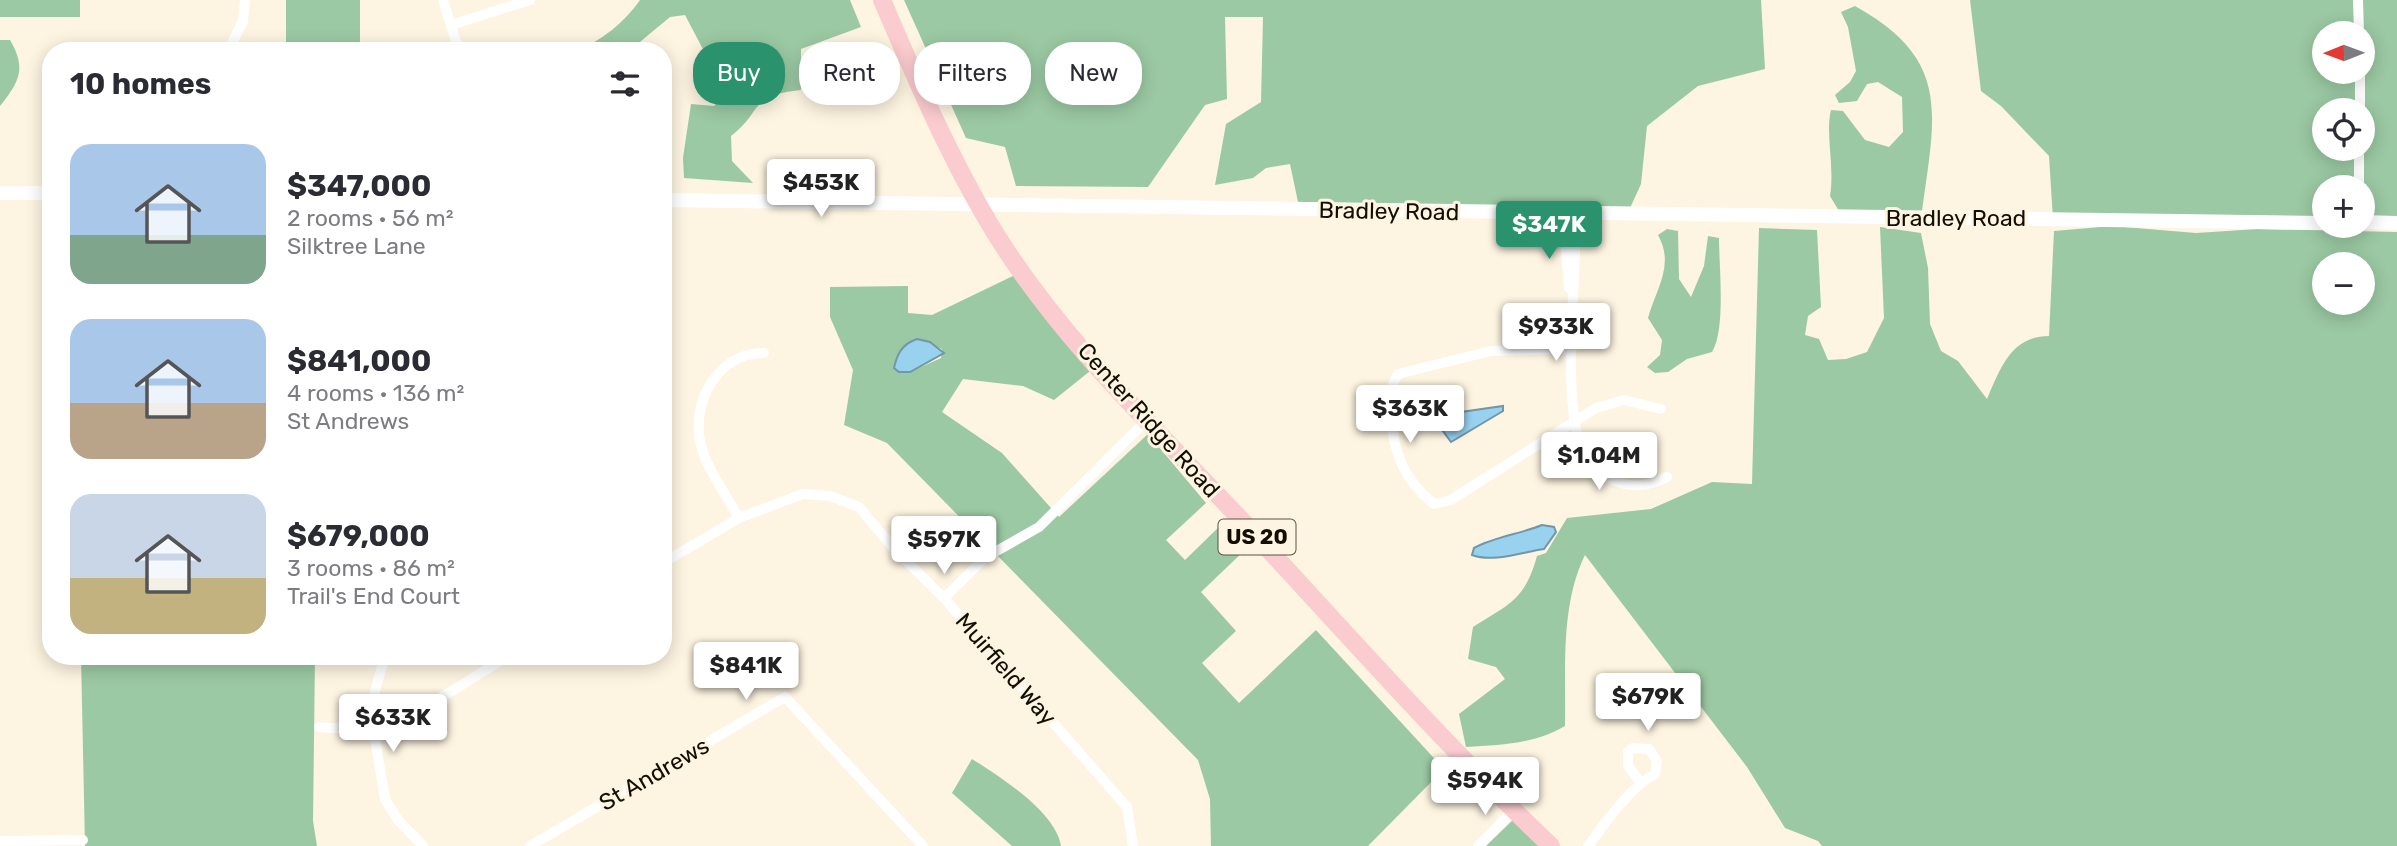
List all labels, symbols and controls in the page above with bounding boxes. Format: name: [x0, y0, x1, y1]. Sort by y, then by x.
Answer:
north arrow: [2312, 21, 2375, 84]
map controls: [2312, 21, 2375, 315]
chip: Buy: [693, 42, 785, 105]
chip: Rent: [799, 42, 900, 105]
chip: Filters: [914, 42, 1031, 105]
chip: New: [1045, 42, 1142, 105]
icon: filters: [606, 65, 644, 103]
text: 10 homes: [70, 66, 211, 102]
button: locate: [2312, 98, 2375, 161]
pin: $453K: [772, 160, 870, 219]
text: $347,000: [287, 168, 431, 204]
text: $453K: [783, 168, 859, 196]
icon: home: [126, 172, 210, 256]
button: +: [2312, 175, 2375, 238]
street label: Bradley Road: [1318, 196, 1460, 226]
pin: $347K: [1500, 202, 1598, 261]
text: 2 rooms · 56 m²: [287, 204, 454, 232]
street label: Bradley Road: [1886, 204, 2026, 232]
text: $347K: [1512, 210, 1586, 238]
text: Silktree Lane: [287, 232, 426, 260]
button: −: [2312, 252, 2375, 315]
pin: $933K: [1507, 304, 1605, 363]
text: $933K: [1518, 312, 1594, 340]
street label: Center Ridge Road: [1072, 337, 1226, 503]
text: $841,000: [287, 343, 431, 379]
icon: home: [126, 347, 210, 431]
text: 4 rooms · 136 m²: [287, 379, 464, 407]
pin: $363K: [1361, 386, 1459, 445]
text: $363K: [1372, 394, 1448, 422]
text: St Andrews: [287, 407, 409, 435]
pin: $1.04M: [1542, 433, 1656, 492]
text: $1.04M: [1557, 441, 1641, 469]
pin: $597K: [895, 516, 993, 576]
text: $679,000: [287, 518, 430, 554]
road number: US 20: [1218, 520, 1296, 554]
icon: home: [126, 522, 210, 606]
text: $597K: [907, 525, 981, 553]
text: 3 rooms · 86 m²: [287, 554, 455, 582]
text: Trail's End Court: [287, 582, 460, 610]
street label: Muirfield Way: [950, 607, 1063, 731]
pin: $841K: [697, 642, 795, 702]
text: $841K: [710, 651, 782, 679]
pin: $679K: [1599, 674, 1697, 733]
text: $679K: [1612, 682, 1684, 710]
pin: $633K: [344, 694, 442, 754]
text: $633K: [355, 703, 431, 731]
street label: St Andrews: [594, 731, 714, 817]
pin: $594K: [1436, 758, 1534, 817]
text: $594K: [1447, 766, 1523, 794]

